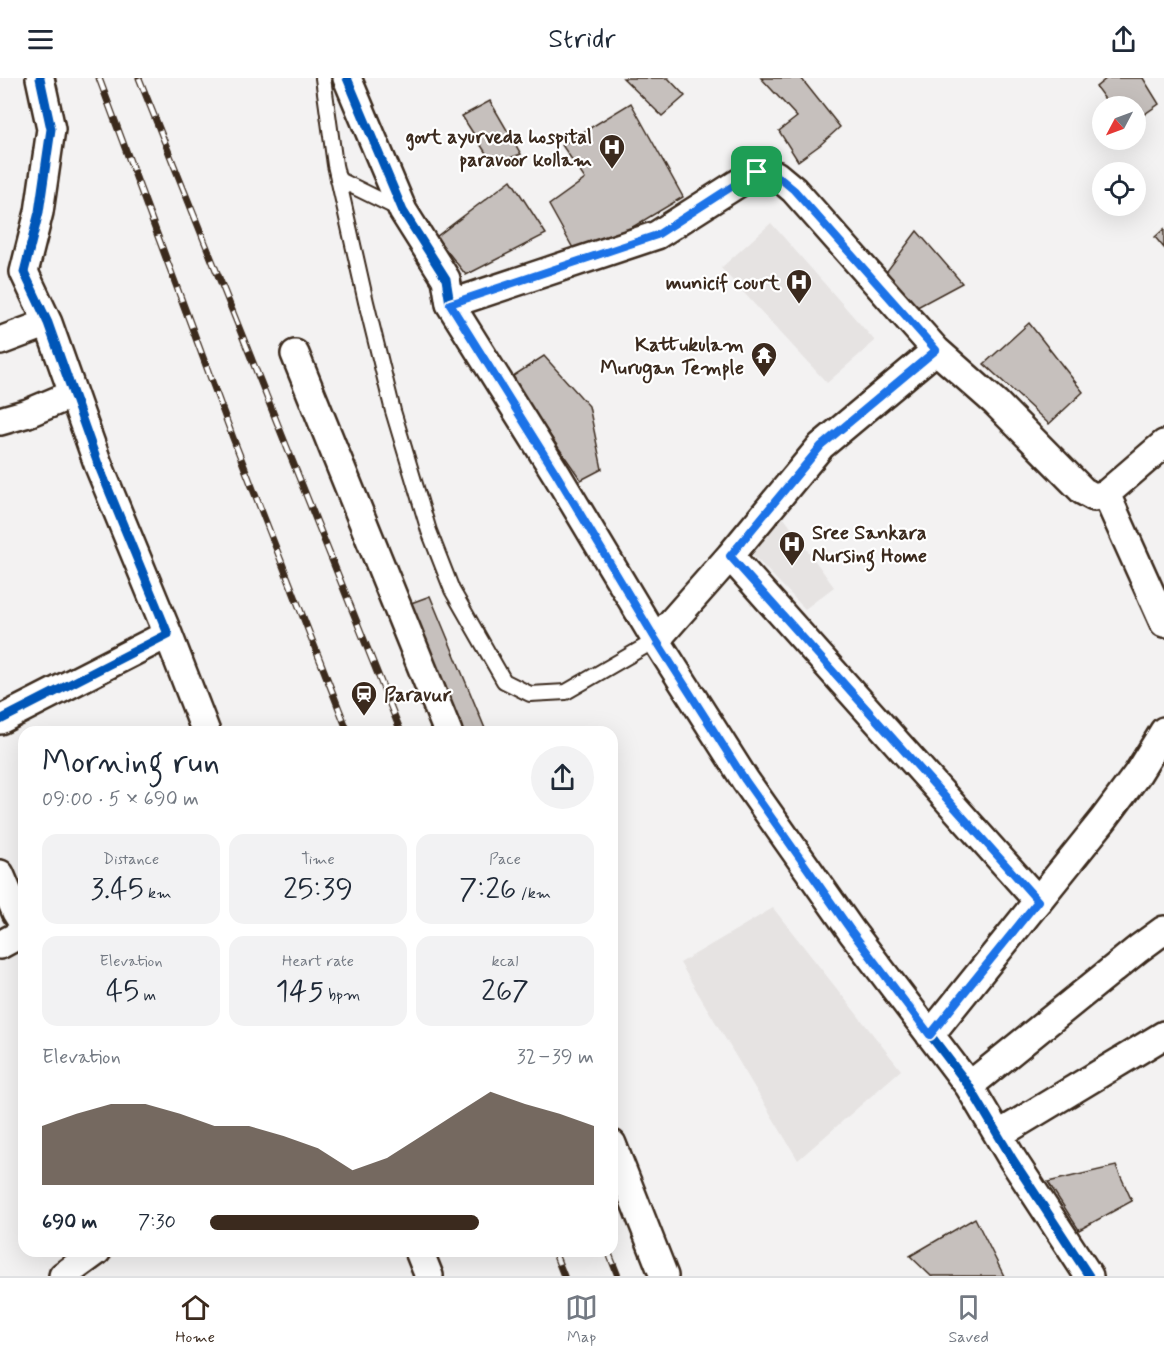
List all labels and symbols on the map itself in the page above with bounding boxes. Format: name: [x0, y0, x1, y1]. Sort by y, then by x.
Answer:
north arrow: [1092, 96, 1146, 150]
place label: govt ayurveda hospital paravoor kollam: [406, 124, 592, 174]
hospital icon: govt ayurveda hospital paravoor kollam: [597, 132, 627, 170]
pin: [731, 146, 782, 197]
hospital icon: municif court: [784, 267, 814, 305]
place label: municif court: [666, 270, 781, 297]
place label: Kattukulam Murugan Temple: [600, 332, 744, 384]
temple icon: Kattukulam Murugan Temple: [749, 340, 779, 378]
place label: Sree Sankara Nursing Home: [812, 520, 927, 572]
hospital icon: Sree Sankara Nursing Home: [777, 529, 807, 567]
station icon: Paravur: [349, 679, 379, 717]
place label: Paravur: [384, 682, 452, 709]

